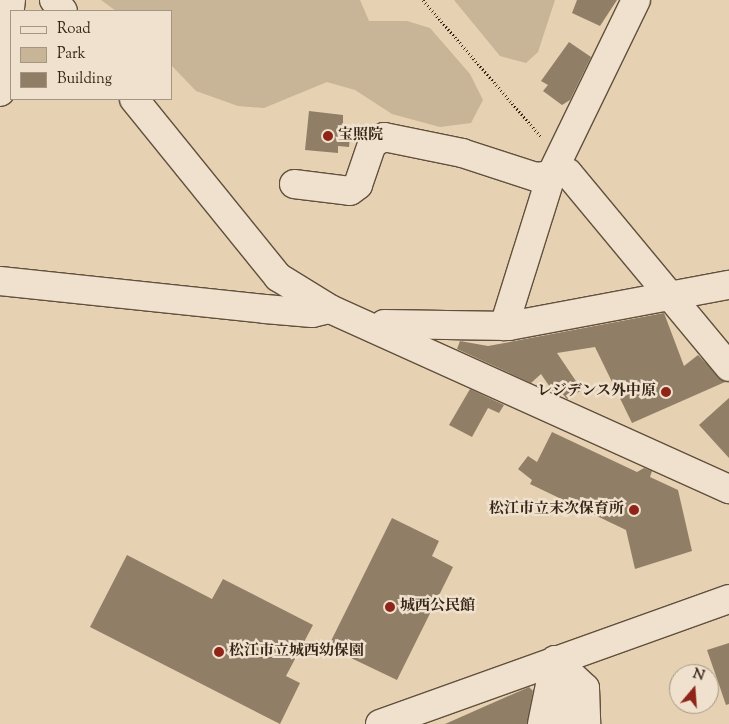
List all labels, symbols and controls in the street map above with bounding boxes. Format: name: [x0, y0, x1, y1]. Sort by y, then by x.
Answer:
legend: [10, 10, 172, 100]
text: Road: [57, 19, 91, 40]
text: Park: [57, 44, 86, 65]
text: Building: [57, 69, 112, 90]
place label: 宝照院: [338, 127, 383, 145]
marker: 宝照院: [322, 130, 334, 142]
place label: レジデンス外中原: [536, 383, 656, 401]
marker: レジデンス外中原: [660, 386, 672, 398]
place label: 松江市立末次保育所: [489, 501, 624, 519]
marker: 松江市立末次保育所: [628, 504, 640, 516]
place label: 城西公民館: [400, 598, 475, 616]
marker: 城西公民館: [384, 601, 396, 613]
place label: 松江市立城西幼保園: [229, 643, 364, 661]
marker: 松江市立城西幼保園: [213, 646, 225, 658]
north arrow: [669, 664, 719, 714]
text: N: [690, 664, 707, 687]

